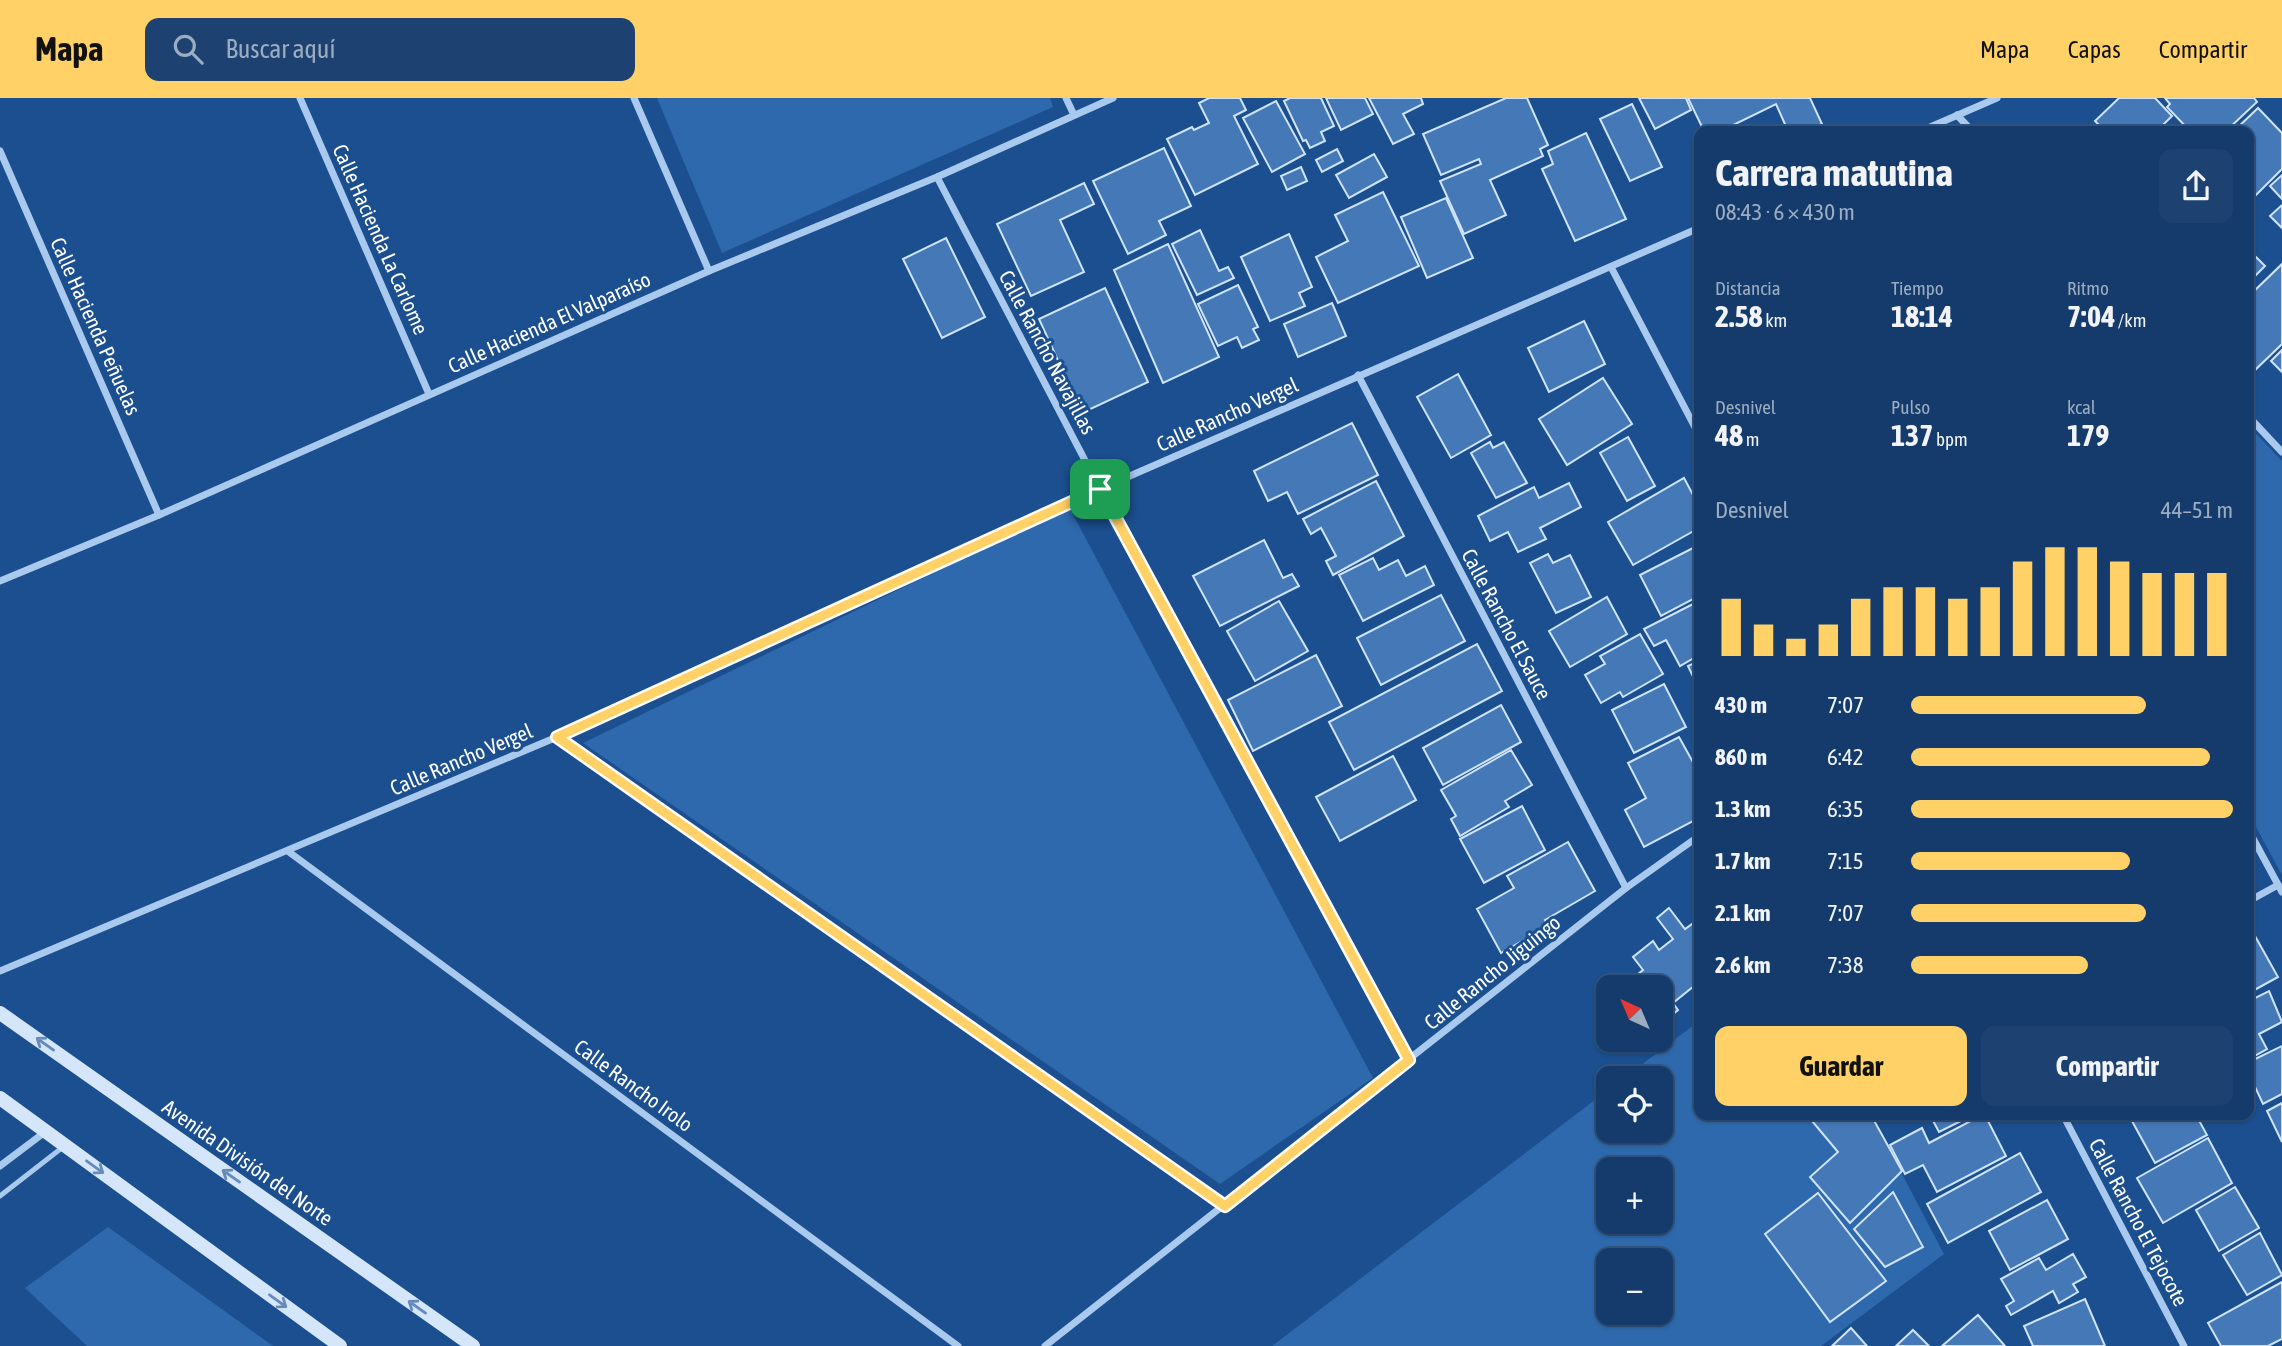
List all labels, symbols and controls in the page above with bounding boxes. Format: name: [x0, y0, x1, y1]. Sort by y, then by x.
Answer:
search box: [145, 18, 635, 81]
text: Mapa: [35, 30, 103, 68]
icon: search: [169, 30, 207, 68]
text: Buscar aquí: [225, 34, 335, 64]
text: Mapa: [1980, 36, 2030, 63]
text: Capas: [2068, 36, 2121, 63]
text: Compartir: [2159, 36, 2247, 63]
street label: Calle Hacienda La Carlome: [328, 140, 434, 338]
button: share: [2159, 149, 2233, 223]
text: Carrera matutina: [1715, 151, 1953, 194]
text: 08:43 · 6 × 430 m: [1715, 199, 1855, 225]
street label: Calle Hacienda Peñuelas: [46, 234, 146, 418]
street label: Calle Hacienda El Valparaíso: [444, 266, 654, 378]
street label: Calle Rancho Navajillas: [995, 266, 1101, 438]
text: Distancia: [1715, 277, 1780, 299]
text: Tiempo: [1891, 277, 1944, 299]
text: Ritmo: [2067, 277, 2109, 299]
text: 2.58: [1715, 299, 1763, 333]
text: 18:14: [1891, 299, 1953, 333]
text: 7:04: [2067, 299, 2115, 333]
text: km: [1763, 309, 1787, 331]
text: /km: [2115, 309, 2146, 331]
street label: Calle Rancho Vergel: [1153, 372, 1302, 456]
text: Desnivel: [1715, 396, 1776, 418]
text: Pulso: [1891, 396, 1930, 418]
text: kcal: [2067, 396, 2096, 418]
text: 48: [1715, 418, 1743, 452]
text: 137: [1891, 418, 1933, 452]
text: 179: [2067, 418, 2109, 452]
text: m: [1743, 428, 1760, 450]
text: bpm: [1933, 428, 1968, 450]
pin: [1070, 459, 1130, 519]
icon: arrive: [1081, 470, 1119, 508]
text: Desnivel: [1715, 497, 1789, 523]
text: 44–51 m: [2161, 497, 2233, 523]
street label: Calle Rancho El Sauce: [1457, 545, 1557, 703]
text: 430 m: [1715, 692, 1767, 718]
text: 7:07: [1827, 692, 1864, 718]
street label: Calle Rancho Vergel: [386, 718, 536, 800]
text: 860 m: [1715, 744, 1767, 770]
text: 6:42: [1827, 744, 1864, 770]
text: 1.3 km: [1715, 796, 1771, 822]
text: 6:35: [1827, 796, 1864, 822]
text: 1.7 km: [1715, 848, 1771, 874]
text: 7:15: [1827, 848, 1864, 874]
text: 2.1 km: [1715, 900, 1771, 926]
text: 7:07: [1827, 900, 1864, 926]
street label: Calle Rancho Jiguingo: [1419, 910, 1565, 1034]
text: 2.6 km: [1715, 952, 1771, 978]
text: 7:38: [1827, 952, 1864, 978]
north arrow: [1596, 975, 1673, 1052]
map controls: [1596, 975, 1673, 1325]
button: Guardar: [1715, 1026, 1967, 1106]
button: Compartir: [1981, 1026, 2233, 1106]
street label: Calle Rancho Irolo: [570, 1034, 698, 1136]
one-way arrow: [36, 1037, 55, 1051]
button: locate: [1596, 1066, 1673, 1143]
street label: Avenida División del Norte: [158, 1094, 338, 1230]
street label: Calle Rancho El Tejocote: [2085, 1134, 2193, 1310]
button: +: [1596, 1157, 1673, 1234]
one-way arrow: [85, 1159, 104, 1174]
one-way arrow: [222, 1168, 241, 1183]
button: −: [1596, 1248, 1673, 1325]
one-way arrow: [268, 1294, 287, 1308]
one-way arrow: [408, 1300, 427, 1314]

